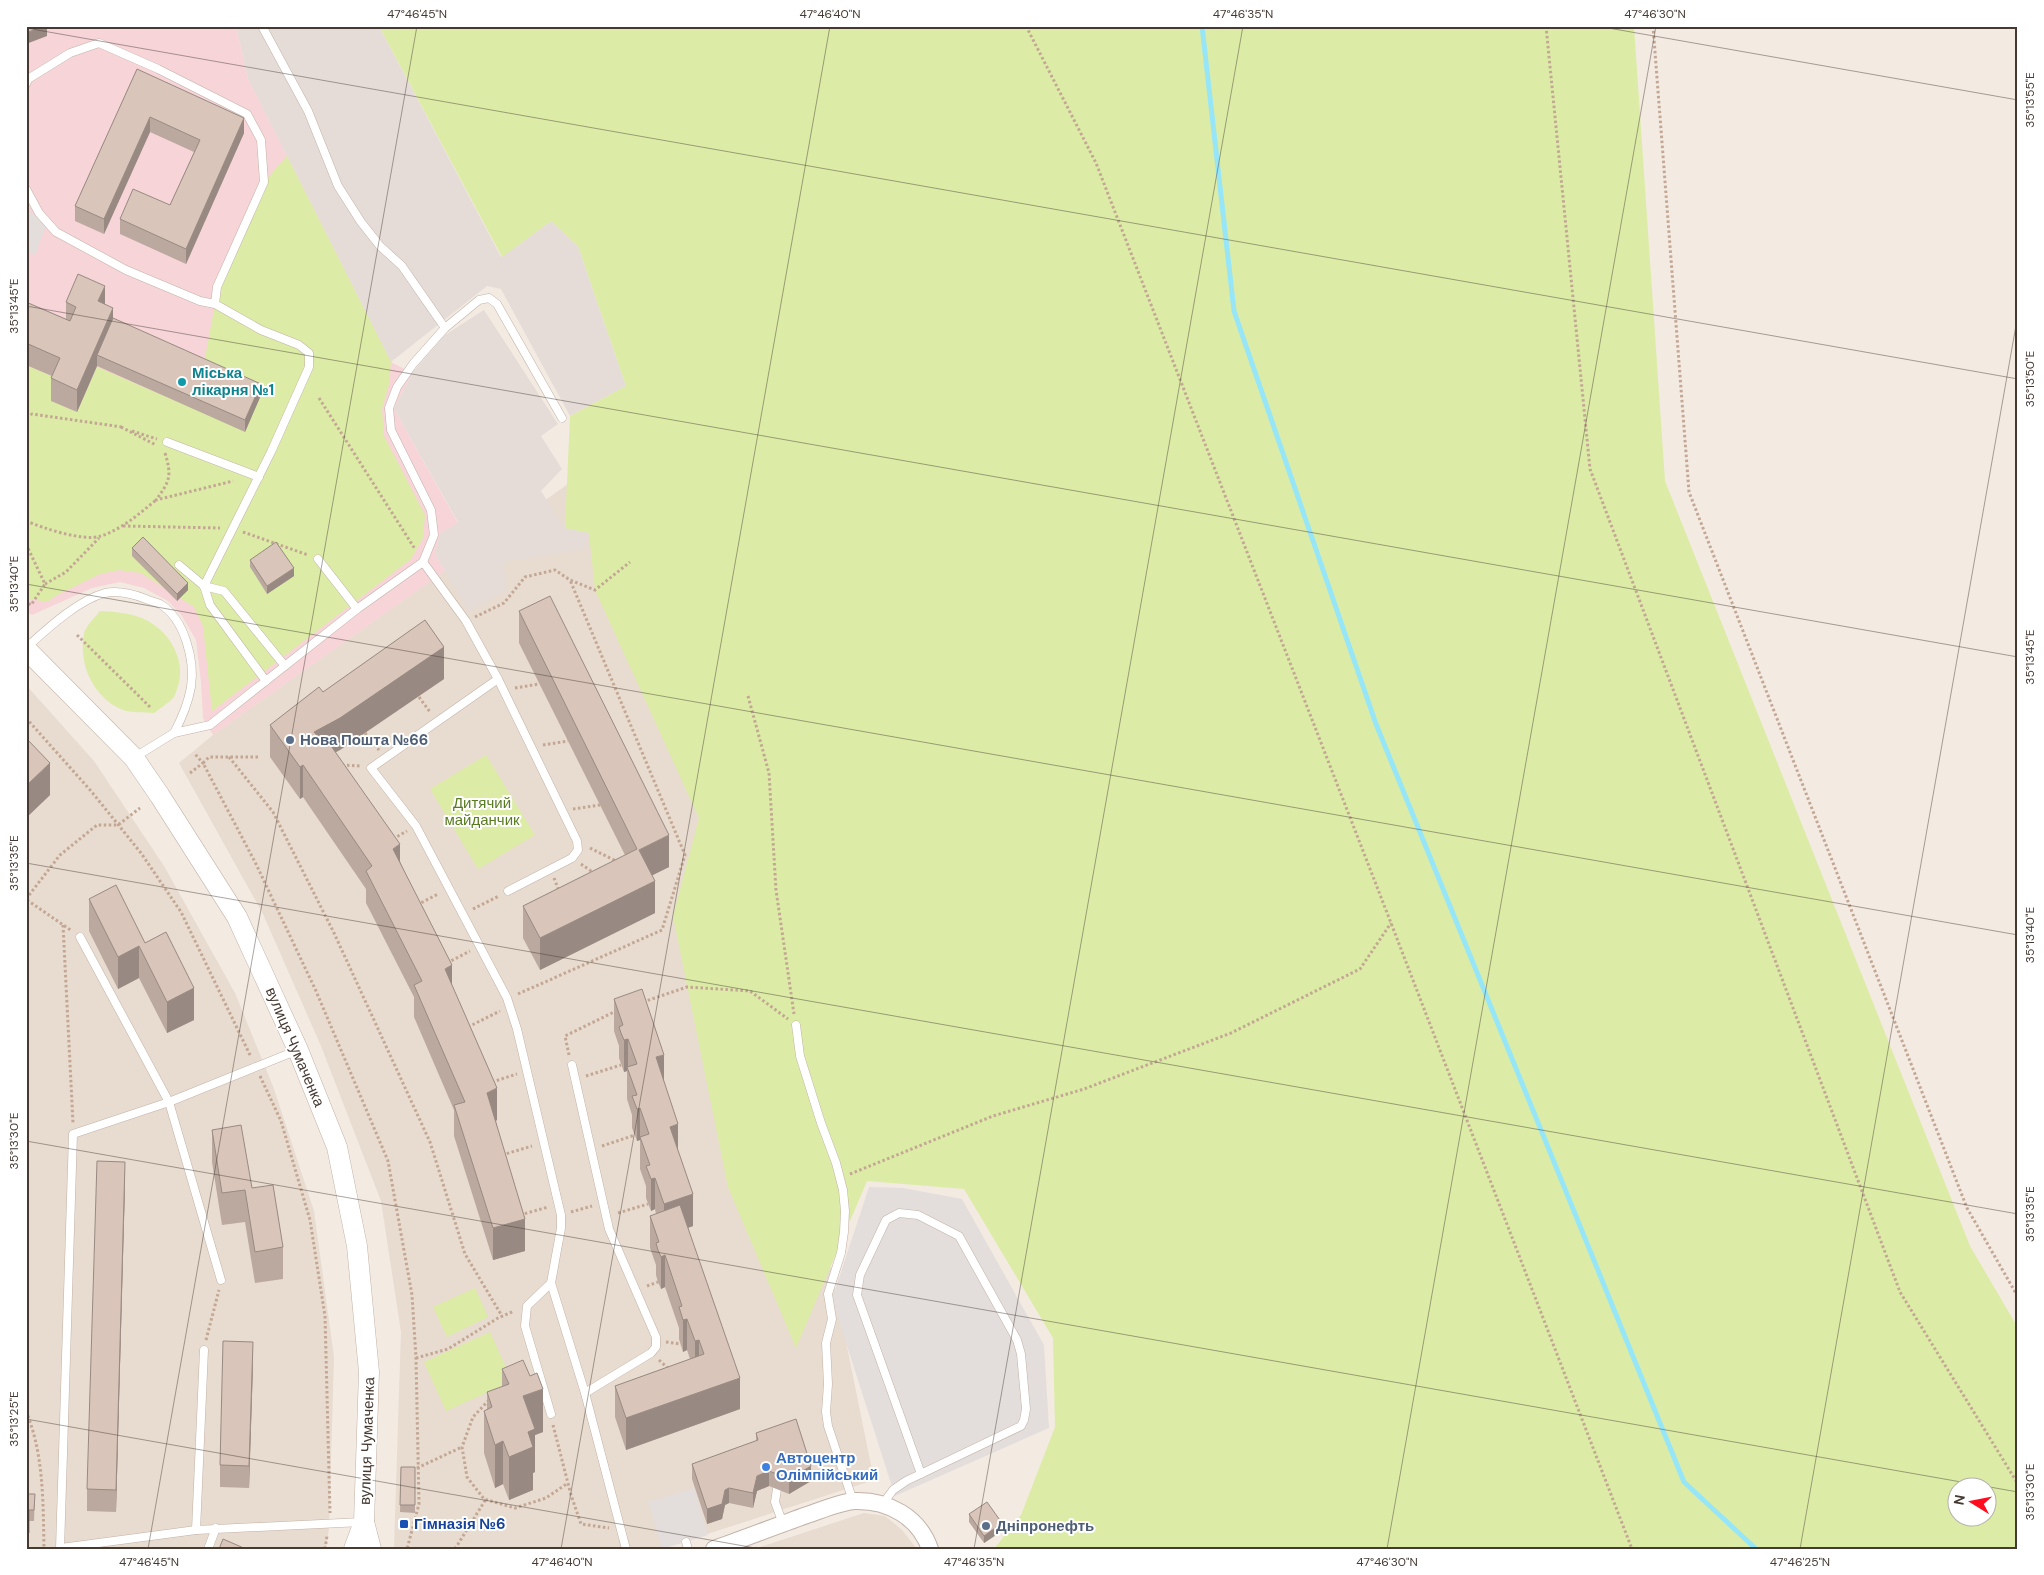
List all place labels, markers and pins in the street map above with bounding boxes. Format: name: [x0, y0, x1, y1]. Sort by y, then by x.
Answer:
place label: Міська лікарня №1: [192, 363, 274, 400]
marker: Міська лікарня №1: [176, 376, 188, 388]
place label: Нова Пошта №66: [300, 730, 428, 750]
marker: Нова Пошта №66: [284, 734, 296, 746]
place label: Автоцентр Олімпійський: [776, 1448, 878, 1485]
marker: Автоцентр Олімпійський: [760, 1461, 772, 1473]
place label: Гімназія №6: [414, 1514, 506, 1534]
place label: Дніпронефть: [996, 1516, 1094, 1536]
marker: Гімназія №6: [398, 1518, 410, 1530]
marker: Дніпронефть: [980, 1520, 992, 1532]

